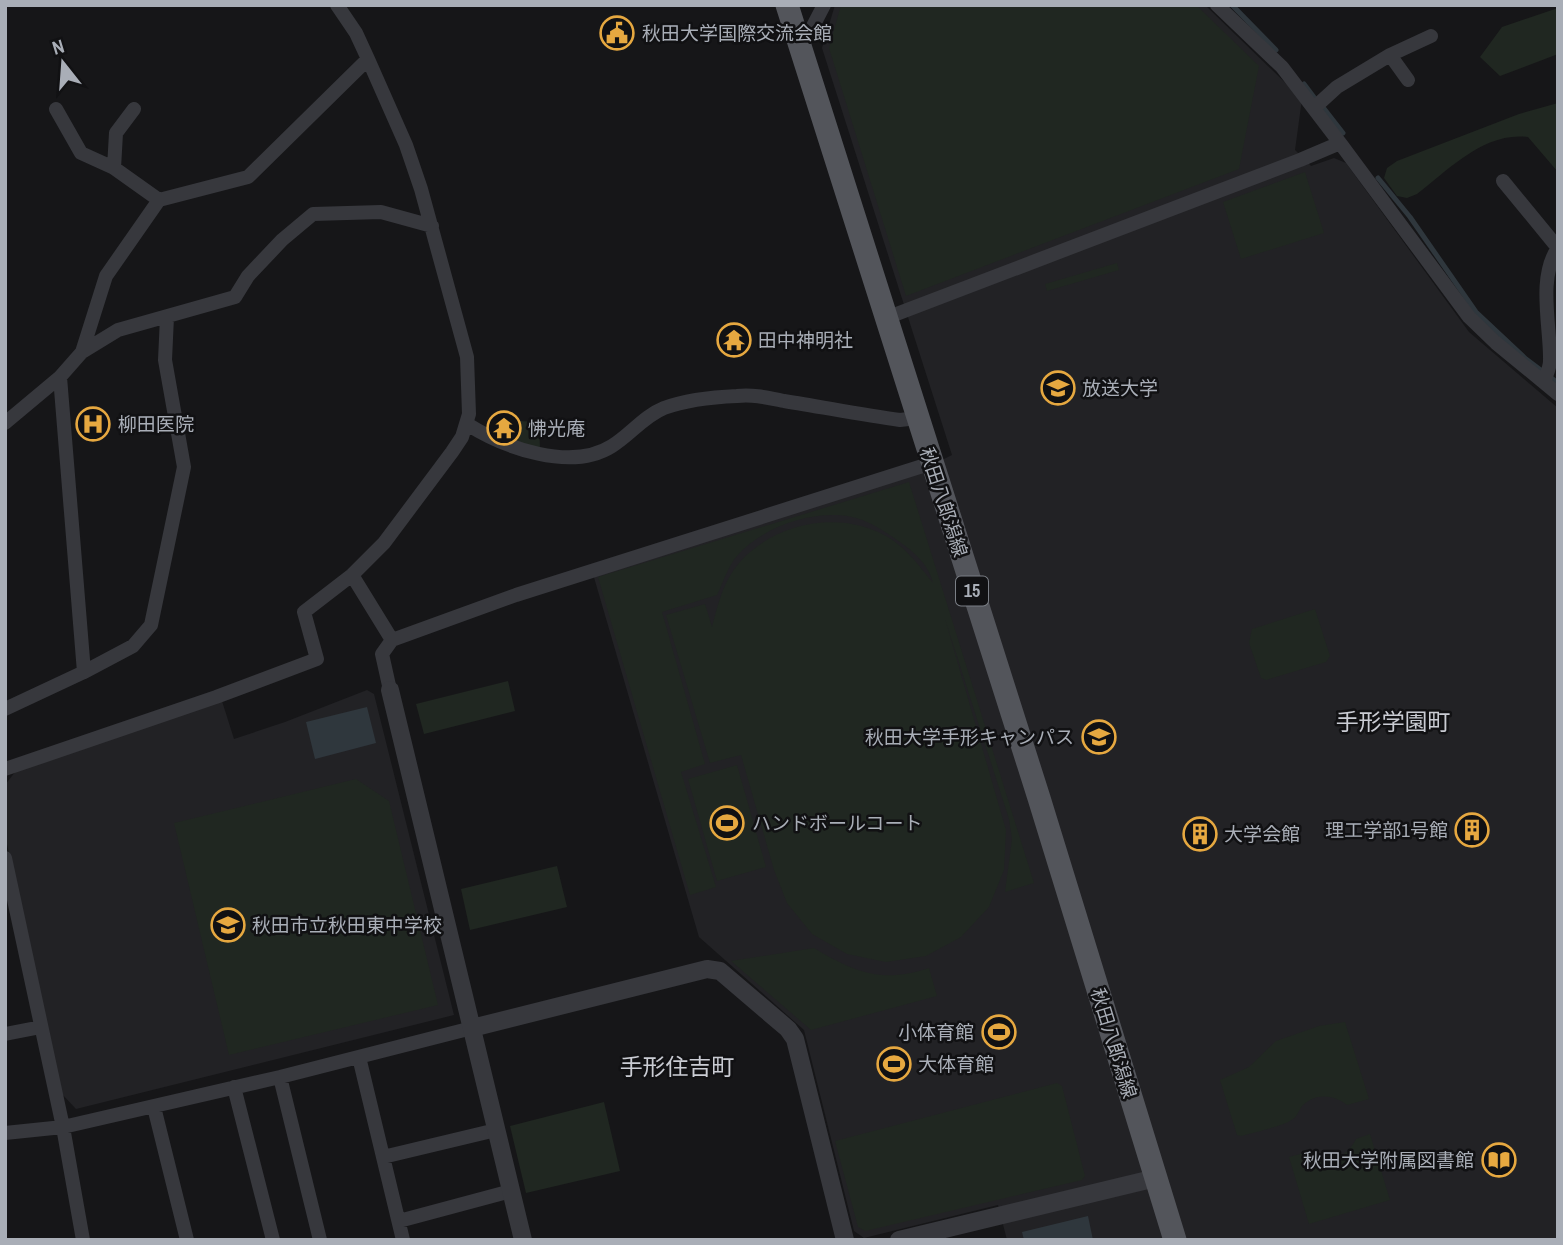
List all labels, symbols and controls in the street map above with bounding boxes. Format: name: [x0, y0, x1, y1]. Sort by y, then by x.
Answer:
public building icon: 秋田大学国際交流会館: [598, 14, 636, 52]
place label: 秋田大学国際交流会館: [642, 20, 832, 46]
north arrow: [28, 28, 98, 98]
text: N: [49, 33, 67, 61]
temple icon: 田中神明社: [715, 321, 753, 359]
place label: 田中神明社: [758, 327, 853, 353]
school or university icon: 放送大学: [1039, 369, 1077, 407]
place label: 放送大学: [1082, 375, 1158, 401]
hospital icon: 柳田医院: [74, 405, 112, 443]
temple icon: 怫光庵: [485, 409, 523, 447]
place label: 柳田医院: [118, 411, 194, 437]
place label: 怫光庵: [528, 415, 585, 441]
street label: 秋田八郎潟線: [914, 444, 974, 560]
road number: 15: [956, 576, 988, 606]
district label: 手形学園町: [1336, 706, 1451, 737]
school or university icon: 秋田大学手形キャンパス: [1080, 718, 1118, 756]
place label: 秋田大学手形キャンパス: [865, 724, 1074, 750]
sports icon: ハンドボールコート: [708, 804, 746, 842]
place label: ハンドボールコート: [752, 810, 923, 836]
building icon: 理工学部1号館: [1453, 811, 1491, 849]
building icon: 大学会館: [1181, 815, 1219, 853]
place label: 理工学部1号館: [1325, 817, 1448, 843]
place label: 大学会館: [1224, 821, 1300, 847]
school or university icon: 秋田市立秋田東中学校: [209, 906, 247, 944]
place label: 秋田市立秋田東中学校: [252, 912, 442, 938]
street label: 秋田八郎潟線: [1085, 985, 1143, 1101]
sports icon: 小体育館: [980, 1013, 1018, 1051]
place label: 小体育館: [898, 1019, 974, 1045]
sports icon: 大体育館: [875, 1045, 913, 1083]
district label: 手形住吉町: [620, 1051, 735, 1082]
place label: 大体育館: [918, 1051, 994, 1077]
library icon: 秋田大学附属図書館: [1480, 1141, 1518, 1179]
place label: 秋田大学附属図書館: [1303, 1147, 1474, 1173]

